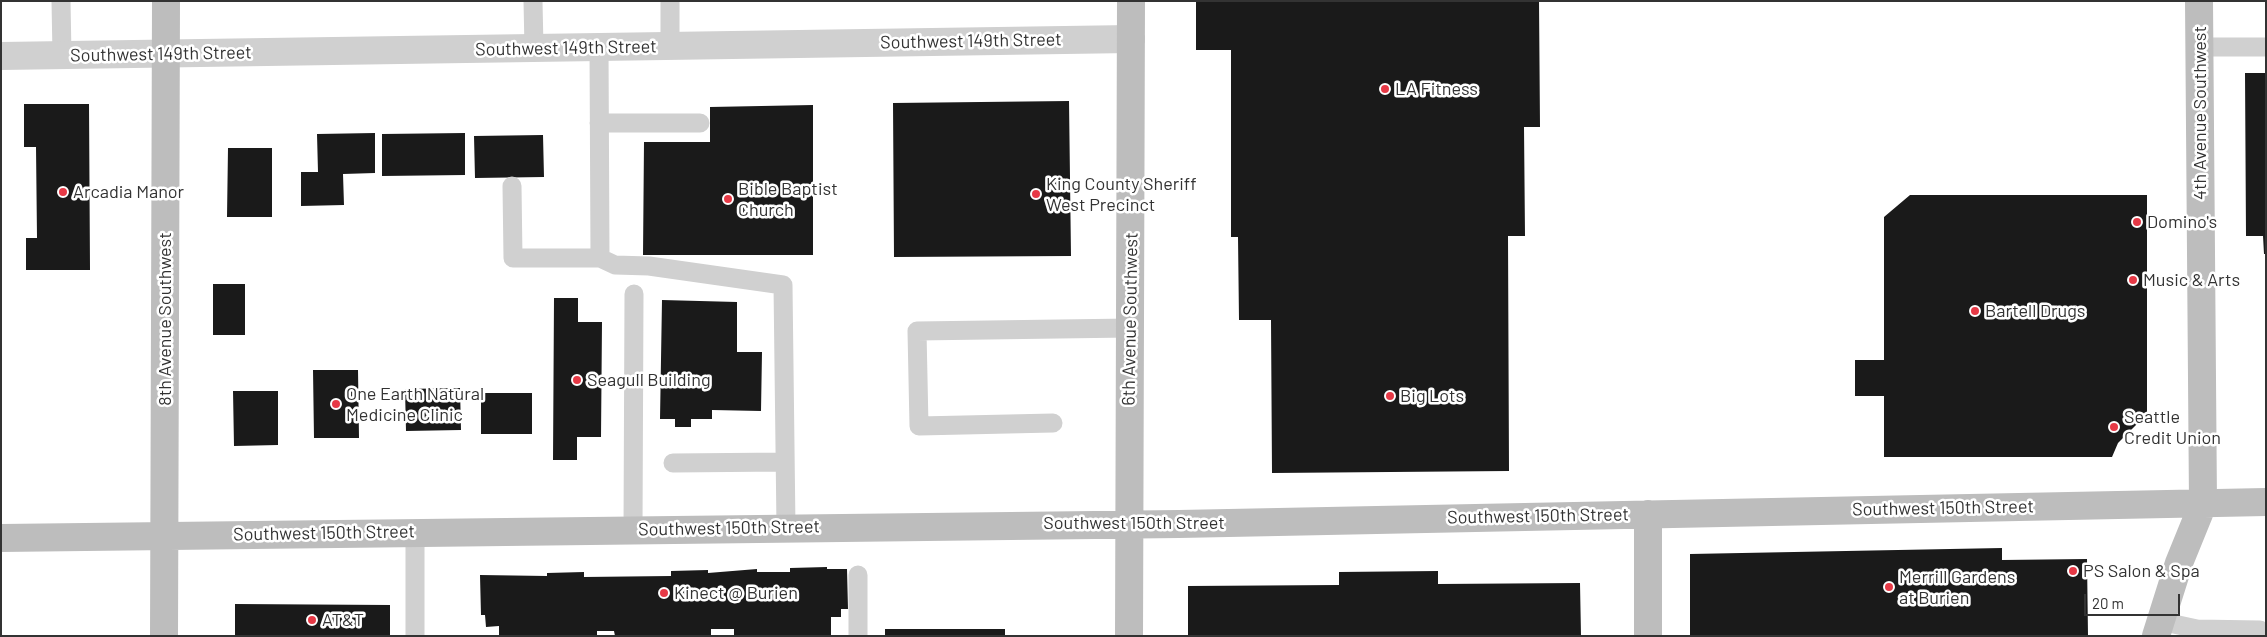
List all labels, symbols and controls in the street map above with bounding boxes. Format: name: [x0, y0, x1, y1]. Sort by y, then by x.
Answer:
street label: 4th Avenue Southwest: [2189, 26, 2211, 200]
street label: Southwest 149th Street: [880, 29, 1062, 53]
street label: Southwest 149th Street: [475, 36, 657, 60]
street label: Southwest 149th Street: [70, 42, 252, 66]
place label: LA Fitness: [1395, 78, 1478, 100]
marker: LA Fitness: [1379, 83, 1391, 95]
place label: King County Sheriff West Precinct: [1046, 173, 1197, 215]
place label: Bible Baptist Church: [738, 178, 838, 220]
place label: Arcadia Manor: [73, 181, 184, 203]
marker: Arcadia Manor: [57, 186, 69, 198]
marker: King County Sheriff West Precinct: [1030, 188, 1042, 200]
marker: Bible Baptist Church: [722, 193, 734, 205]
place label: Domino's: [2147, 211, 2217, 233]
marker: Domino's: [2131, 216, 2143, 228]
street label: 8th Avenue Southwest: [154, 232, 176, 406]
street label: 6th Avenue Southwest: [1118, 232, 1142, 406]
place label: Music & Arts: [2143, 269, 2240, 291]
marker: Music & Arts: [2127, 274, 2139, 286]
place label: Bartell Drugs: [1985, 300, 2085, 322]
marker: Bartell Drugs: [1969, 305, 1981, 317]
place label: Seagull Building: [587, 369, 711, 391]
marker: Seagull Building: [571, 374, 583, 386]
place label: One Earth Natural Medicine Clinic: [346, 383, 484, 426]
place label: Big Lots: [1400, 385, 1464, 407]
marker: Big Lots: [1384, 390, 1396, 402]
marker: One Earth Natural Medicine Clinic: [330, 398, 342, 410]
place label: Seattle Credit Union: [2124, 406, 2221, 448]
marker: Seattle Credit Union: [2108, 421, 2120, 433]
street label: Southwest 150th Street: [1852, 496, 2034, 520]
street label: Southwest 150th Street: [1447, 504, 1629, 528]
street label: Southwest 150th Street: [1043, 512, 1225, 534]
street label: Southwest 150th Street: [638, 516, 820, 540]
street label: Southwest 150th Street: [233, 521, 415, 545]
place label: PS Salon & Spa: [2083, 560, 2200, 582]
marker: PS Salon & Spa: [2067, 565, 2079, 577]
place label: Merrill Gardens at Burien: [1899, 566, 2015, 608]
marker: Merrill Gardens at Burien: [1883, 581, 1895, 593]
place label: Kinect @ Burien: [674, 582, 798, 604]
scale bar: [2087, 584, 2183, 616]
marker: Kinect @ Burien: [658, 587, 670, 599]
text: 20 m: [2092, 594, 2124, 612]
place label: AT&T: [322, 609, 364, 631]
marker: AT&T: [306, 614, 318, 626]

